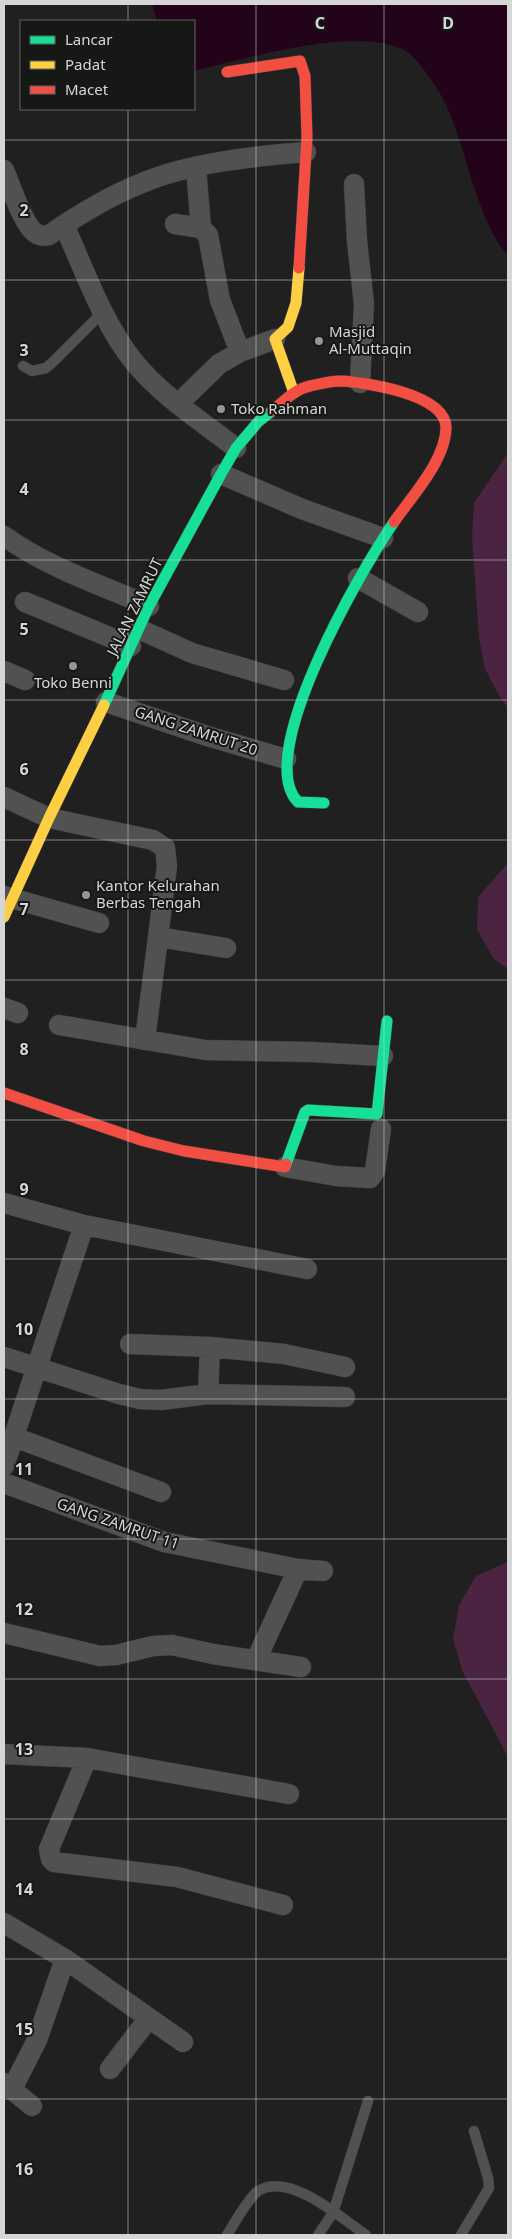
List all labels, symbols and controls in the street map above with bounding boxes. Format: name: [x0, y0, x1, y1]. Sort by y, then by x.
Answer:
text: C: [315, 12, 325, 34]
text: D: [442, 12, 454, 34]
legend: [20, 20, 195, 110]
text: Lancar: [65, 29, 112, 49]
text: Padat: [65, 54, 106, 74]
text: Macet: [65, 79, 109, 99]
text: 2: [19, 199, 29, 221]
place label: Masjid Al-Muttaqin: [329, 321, 412, 358]
marker: Masjid Al-Muttaqin: [313, 335, 325, 347]
text: 3: [19, 339, 29, 361]
place label: Toko Rahman: [231, 398, 327, 418]
marker: Toko Rahman: [215, 403, 227, 415]
text: 4: [19, 478, 29, 500]
street label: JALAN ZAMRUT: [101, 554, 167, 661]
text: 5: [19, 618, 29, 640]
marker: Toko Benni: [67, 660, 79, 672]
place label: Toko Benni: [34, 672, 112, 692]
street label: GANG ZAMRUT 20: [132, 701, 260, 759]
text: 6: [19, 758, 29, 780]
place label: Kantor Kelurahan Berbas Tengah: [96, 875, 220, 912]
marker: Kantor Kelurahan Berbas Tengah: [80, 889, 92, 901]
text: 7: [19, 898, 29, 920]
text: 8: [19, 1038, 29, 1060]
text: 9: [19, 1178, 29, 1200]
text: 10: [15, 1318, 33, 1340]
text: 11: [15, 1458, 33, 1480]
street label: GANG ZAMRUT 11: [54, 1493, 182, 1553]
text: 12: [15, 1598, 33, 1620]
text: 13: [15, 1738, 33, 1760]
text: 14: [15, 1878, 33, 1900]
text: 15: [15, 2018, 33, 2040]
text: 16: [15, 2158, 33, 2180]

